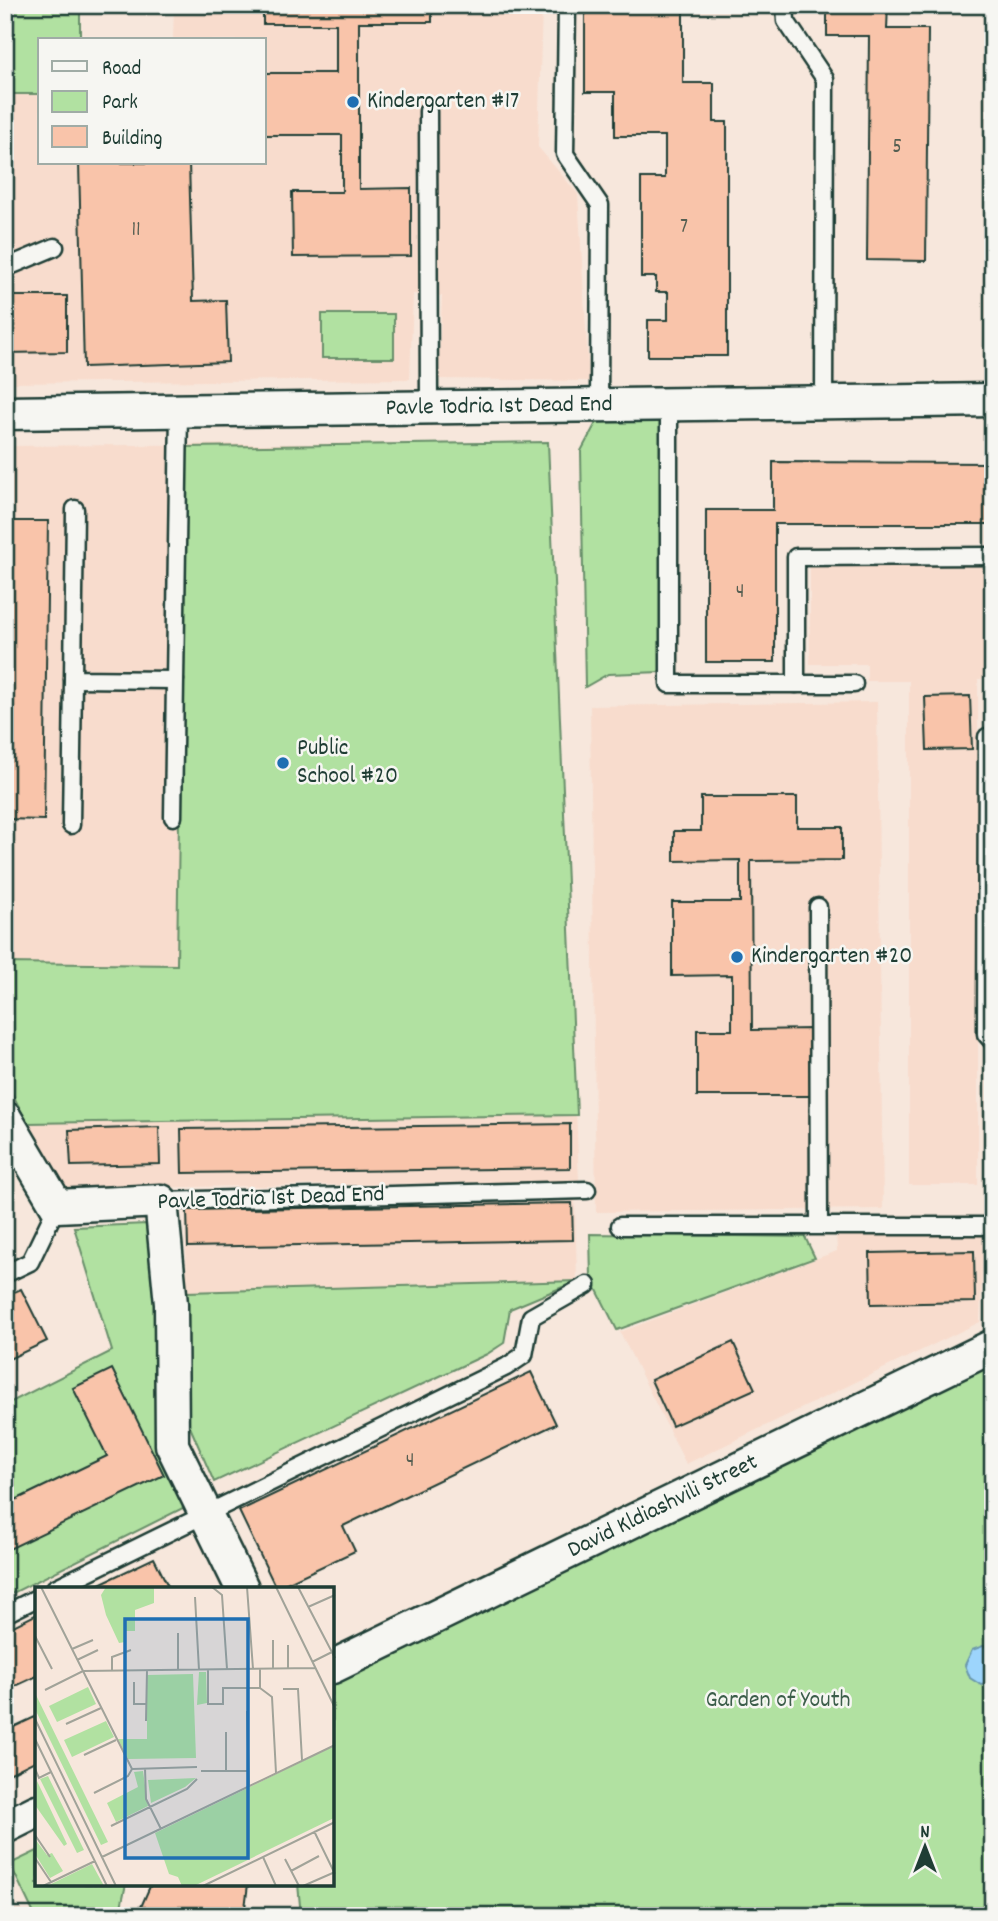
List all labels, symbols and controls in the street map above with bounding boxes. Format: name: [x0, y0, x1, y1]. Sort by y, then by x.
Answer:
legend: [38, 38, 266, 164]
text: Road: [102, 55, 141, 85]
place label: Kindergarten #17: [367, 85, 519, 119]
text: Park: [102, 89, 138, 119]
marker: Kindergarten #17: [345, 94, 361, 110]
text: Building: [102, 125, 162, 155]
house number: 5: [892, 133, 902, 163]
house number: 7: [680, 213, 688, 243]
house number: 11: [131, 216, 141, 246]
street label: Pavle Todria 1st Dead End: [385, 388, 613, 426]
house number: 4: [736, 578, 744, 608]
place label: Public School #20: [297, 732, 398, 794]
marker: Public School #20: [275, 755, 291, 771]
place label: Kindergarten #20: [751, 940, 912, 974]
marker: Kindergarten #20: [729, 949, 745, 965]
street label: Pavle Todria 1st Dead End: [157, 1178, 385, 1220]
street label: David Kldiashvili Street: [562, 1446, 764, 1568]
house number: 4: [406, 1447, 414, 1477]
inset map: [35, 1587, 334, 1886]
park label: Garden of Youth: [706, 1684, 850, 1718]
north arrow: [890, 1812, 960, 1882]
text: N: [920, 1820, 930, 1847]

